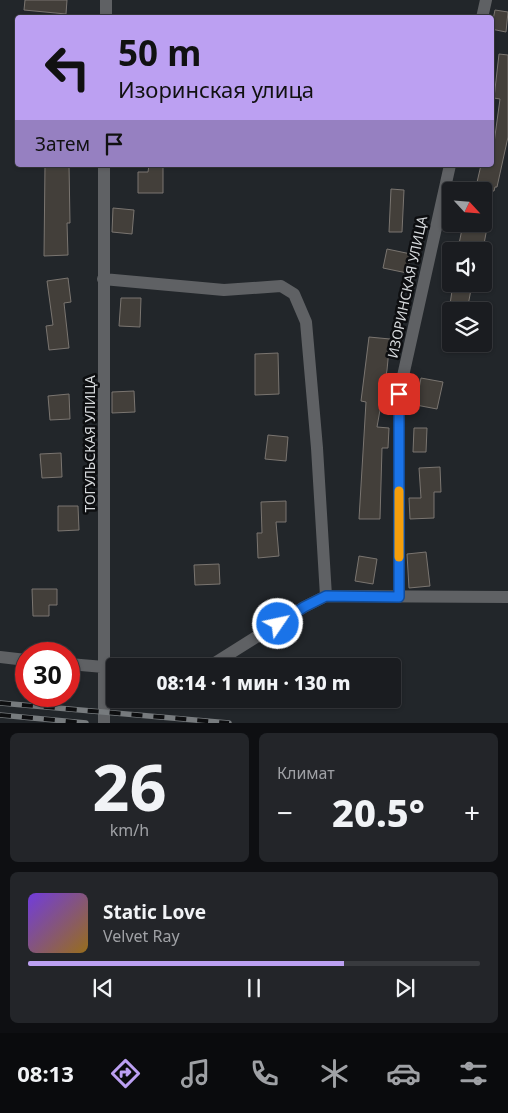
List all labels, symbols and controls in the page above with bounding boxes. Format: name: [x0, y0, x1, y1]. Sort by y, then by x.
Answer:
text: 50 m: [118, 29, 201, 76]
icon: left: [35, 35, 100, 100]
text: Изоринская улица: [118, 74, 314, 104]
icon: arrive: [100, 130, 128, 158]
text: Затем: [35, 131, 90, 157]
north arrow: [442, 182, 492, 232]
map controls: [442, 182, 492, 352]
street label: ИЗОРИНСКАЯ УЛИЦА: [383, 214, 431, 360]
button: sound: [442, 242, 492, 292]
button: layers: [442, 302, 492, 352]
pin: [378, 373, 420, 415]
street label: ТОГУЛЬСКАЯ УЛИЦА: [80, 375, 99, 513]
icon: arrive: [385, 380, 413, 408]
position arrow: [251, 597, 303, 649]
speed limit sign: 30: [15, 642, 80, 707]
text: 08:14 · 1 мин · 130 m: [157, 670, 350, 696]
text: 26: [92, 742, 167, 830]
text: Климат: [277, 762, 335, 784]
text: 20.5°: [332, 786, 425, 838]
text: −: [277, 793, 293, 831]
text: +: [464, 793, 480, 831]
text: km/h: [110, 819, 149, 841]
text: Static Love: [103, 899, 206, 925]
text: Velvet Ray: [103, 925, 180, 947]
icon: previous: [89, 974, 117, 1002]
icon: pause: [240, 974, 268, 1002]
icon: next: [391, 974, 419, 1002]
icon: directions: [108, 1056, 143, 1091]
icon: music: [178, 1056, 213, 1091]
icon: phone: [247, 1056, 282, 1091]
icon: climate: [317, 1056, 352, 1091]
icon: car: [386, 1056, 421, 1091]
icon: filters: [456, 1056, 491, 1091]
text: 08:13: [17, 1058, 74, 1088]

